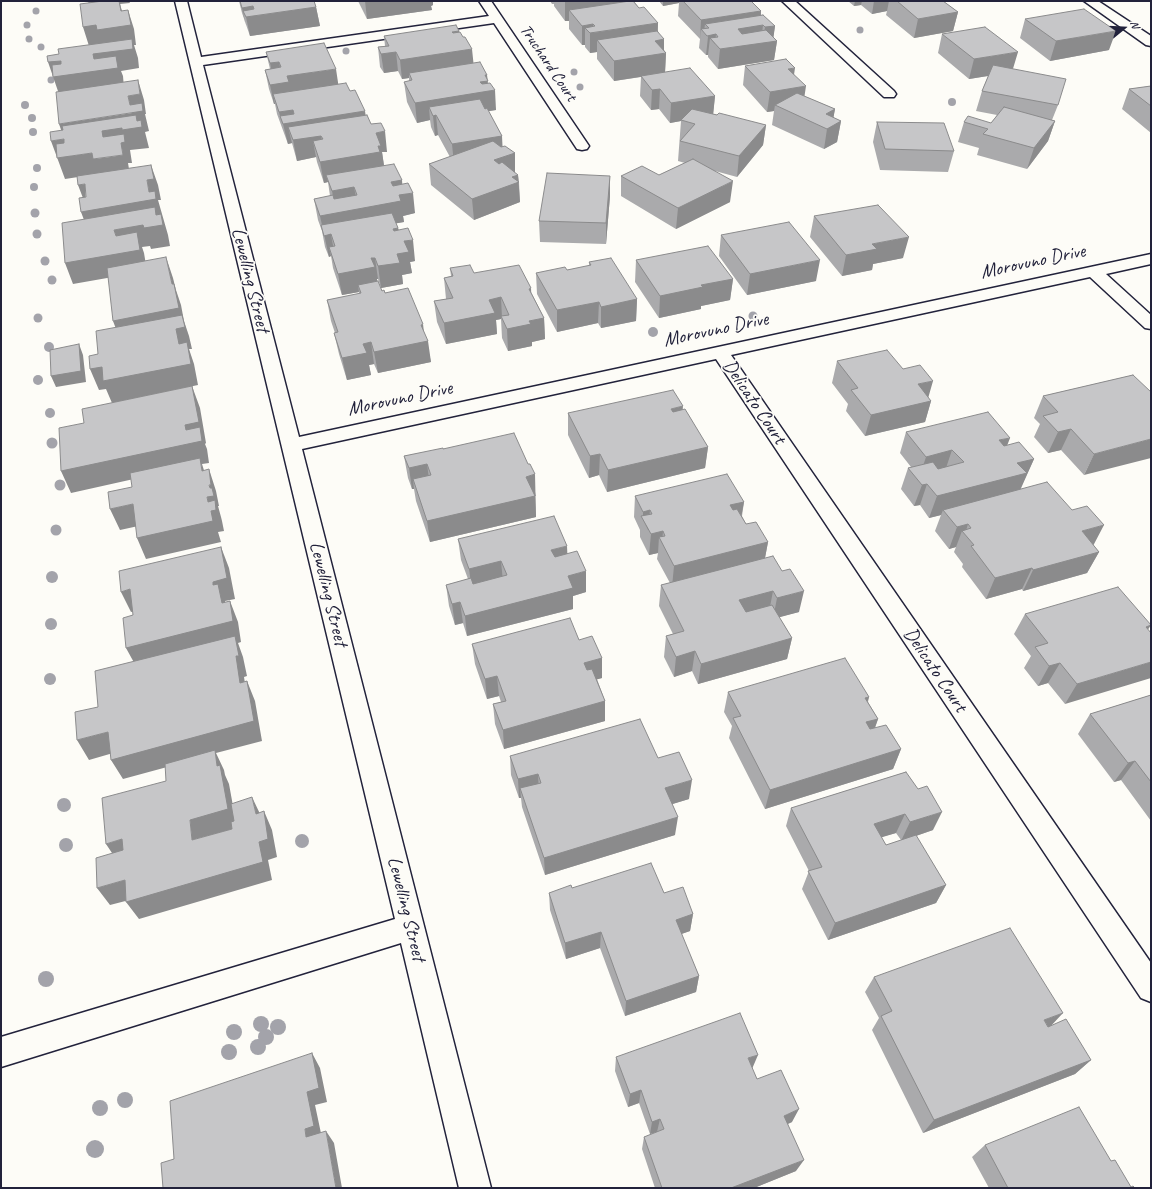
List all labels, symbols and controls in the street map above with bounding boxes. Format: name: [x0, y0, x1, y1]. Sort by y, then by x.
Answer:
north arrow: [1104, 8, 1144, 48]
text: N: [1128, 19, 1143, 30]
street label: Truchard Court: [515, 21, 581, 105]
street label: Lewelling Street: [225, 225, 275, 335]
street label: Morovuno Drive: [978, 239, 1088, 285]
street label: Morovuno Drive: [661, 307, 771, 353]
street label: Delicato Court: [717, 355, 791, 449]
street label: Morovuno Drive: [345, 376, 455, 422]
street label: Lewelling Street: [303, 539, 353, 649]
street label: Delicato Court: [898, 623, 972, 717]
street label: Lewelling Street: [381, 854, 431, 964]

